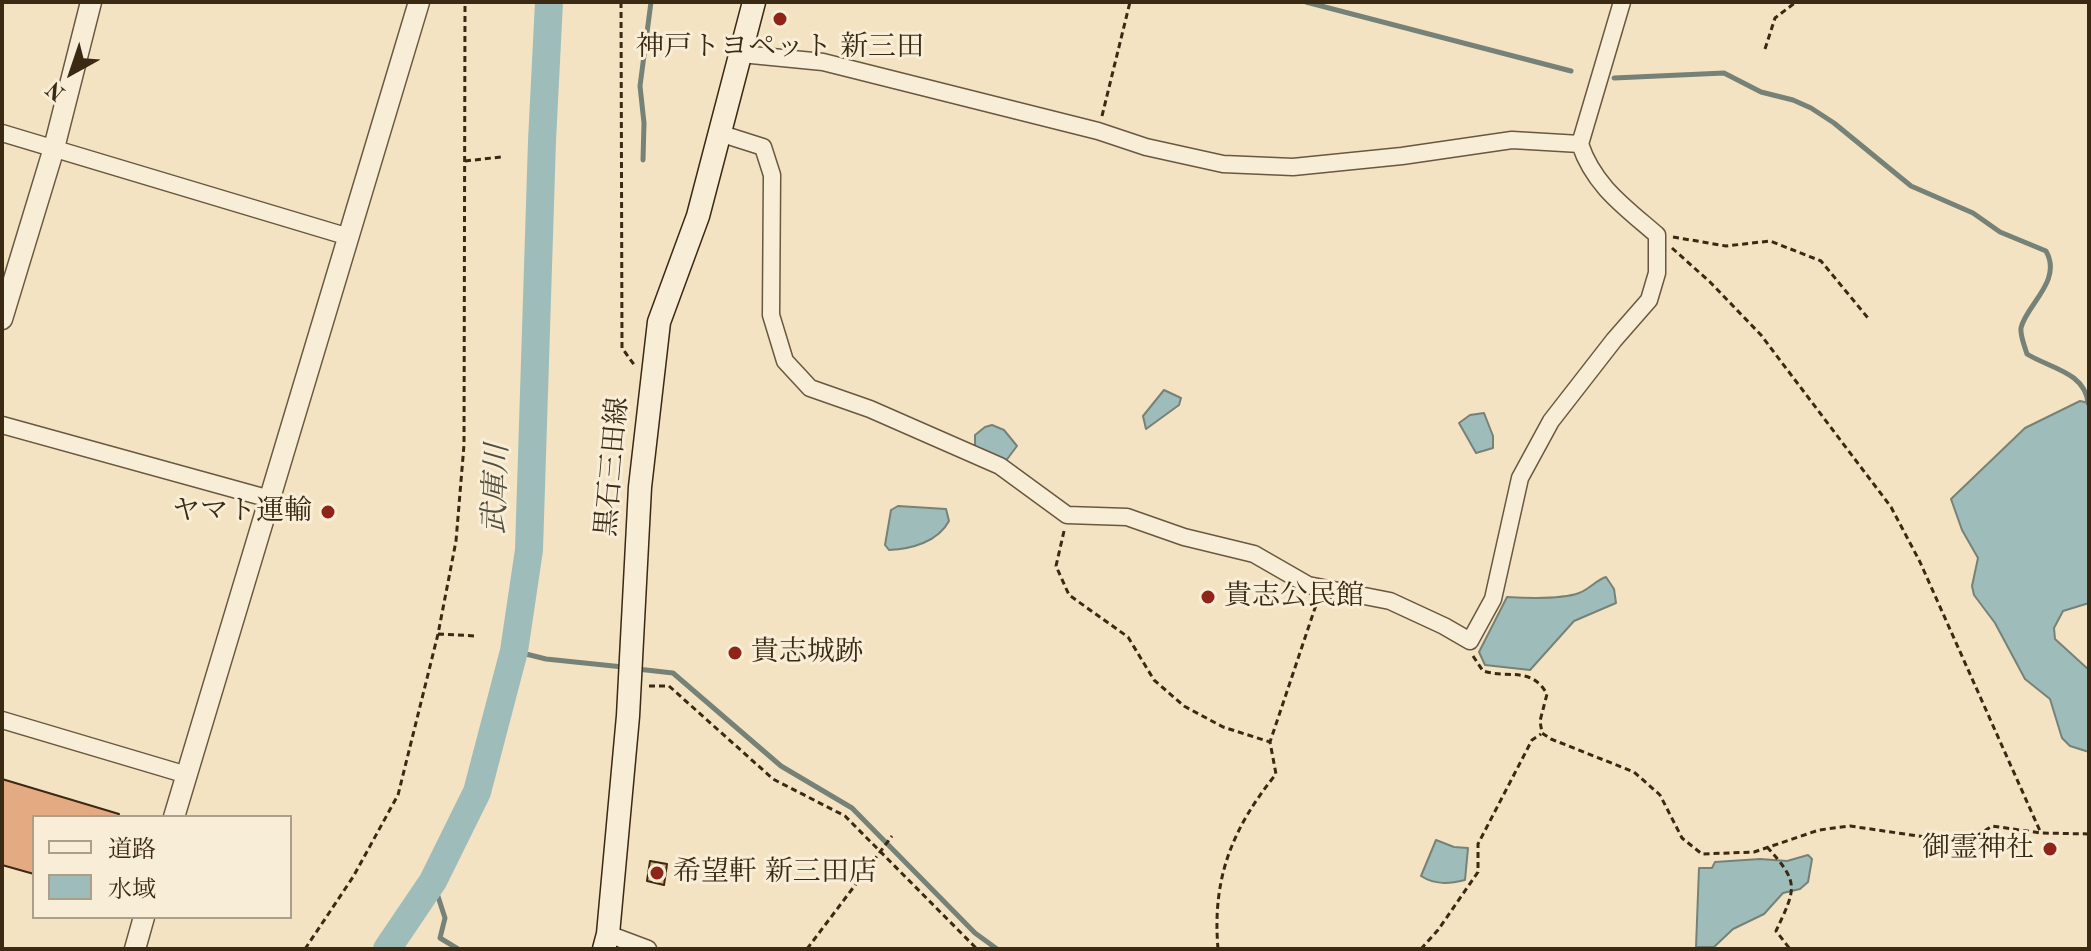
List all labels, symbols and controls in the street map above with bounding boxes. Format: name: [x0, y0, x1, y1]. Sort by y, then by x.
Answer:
marker: 神戸トヨペット 新三田: [771, 10, 789, 28]
place label: 神戸トヨペット 新三田: [636, 31, 924, 65]
north arrow: [32, 32, 112, 112]
text: N: [43, 77, 70, 104]
street label: 黒石三田線: [590, 396, 636, 538]
water label: 武庫川: [477, 443, 517, 535]
place label: ヤマト運輸: [172, 495, 312, 529]
marker: ヤマト運輸: [319, 503, 337, 521]
place label: 貴志公民館: [1224, 580, 1364, 614]
marker: 貴志公民館: [1199, 588, 1217, 606]
place label: 貴志城跡: [751, 636, 863, 670]
marker: 貴志城跡: [726, 644, 744, 662]
legend: [32, 815, 292, 919]
place label: 御霊神社: [1922, 832, 2034, 866]
text: 道路: [108, 839, 156, 863]
marker: 御霊神社: [2041, 840, 2059, 858]
place label: 希望軒 新三田店: [673, 856, 877, 890]
marker: 希望軒 新三田店: [648, 864, 666, 882]
text: 水域: [108, 879, 156, 903]

